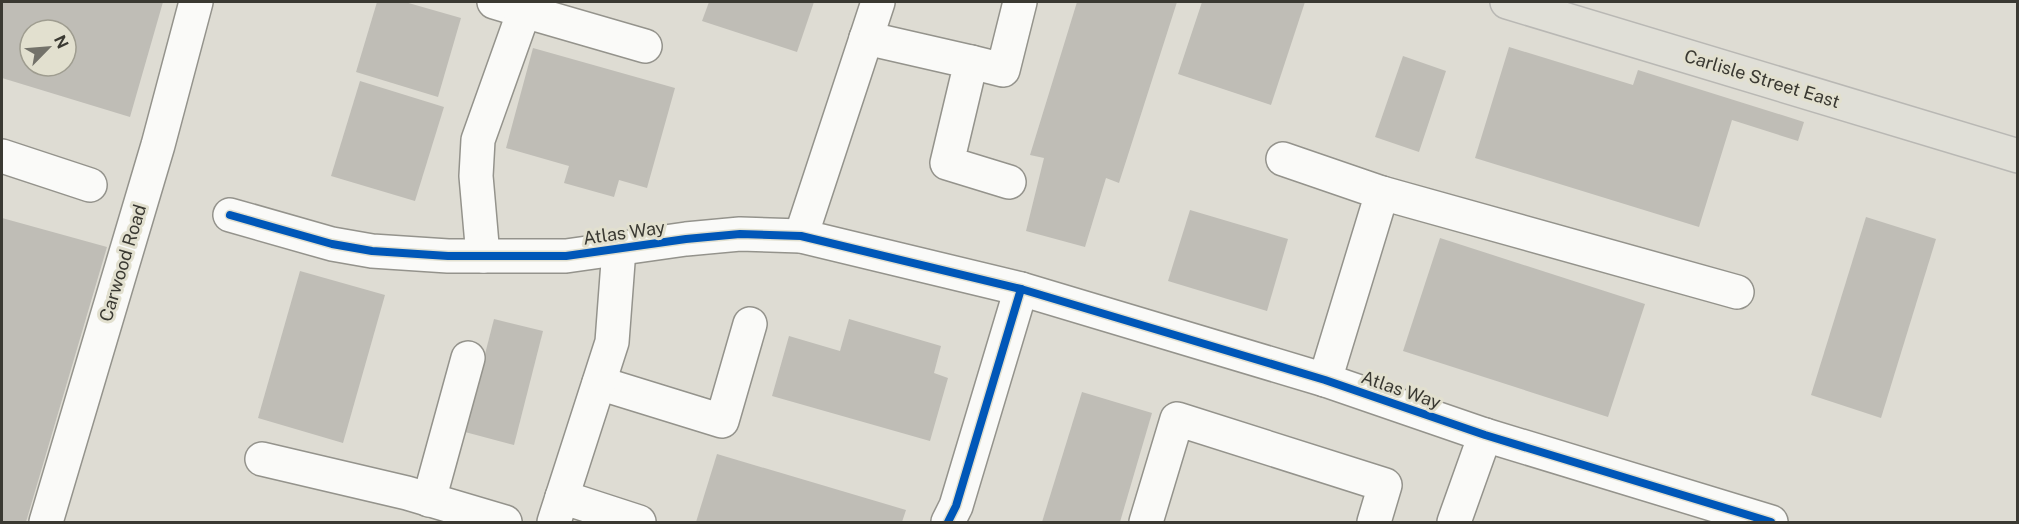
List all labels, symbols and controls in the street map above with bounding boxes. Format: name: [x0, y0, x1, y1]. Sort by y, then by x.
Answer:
north arrow: [18, 18, 78, 78]
text: N: [50, 32, 72, 52]
street label: Carlisle Street East: [1682, 45, 1842, 112]
street label: Carwood Road: [95, 202, 150, 324]
street label: Atlas Way: [582, 216, 667, 249]
street label: Atlas Way: [1359, 366, 1444, 413]

